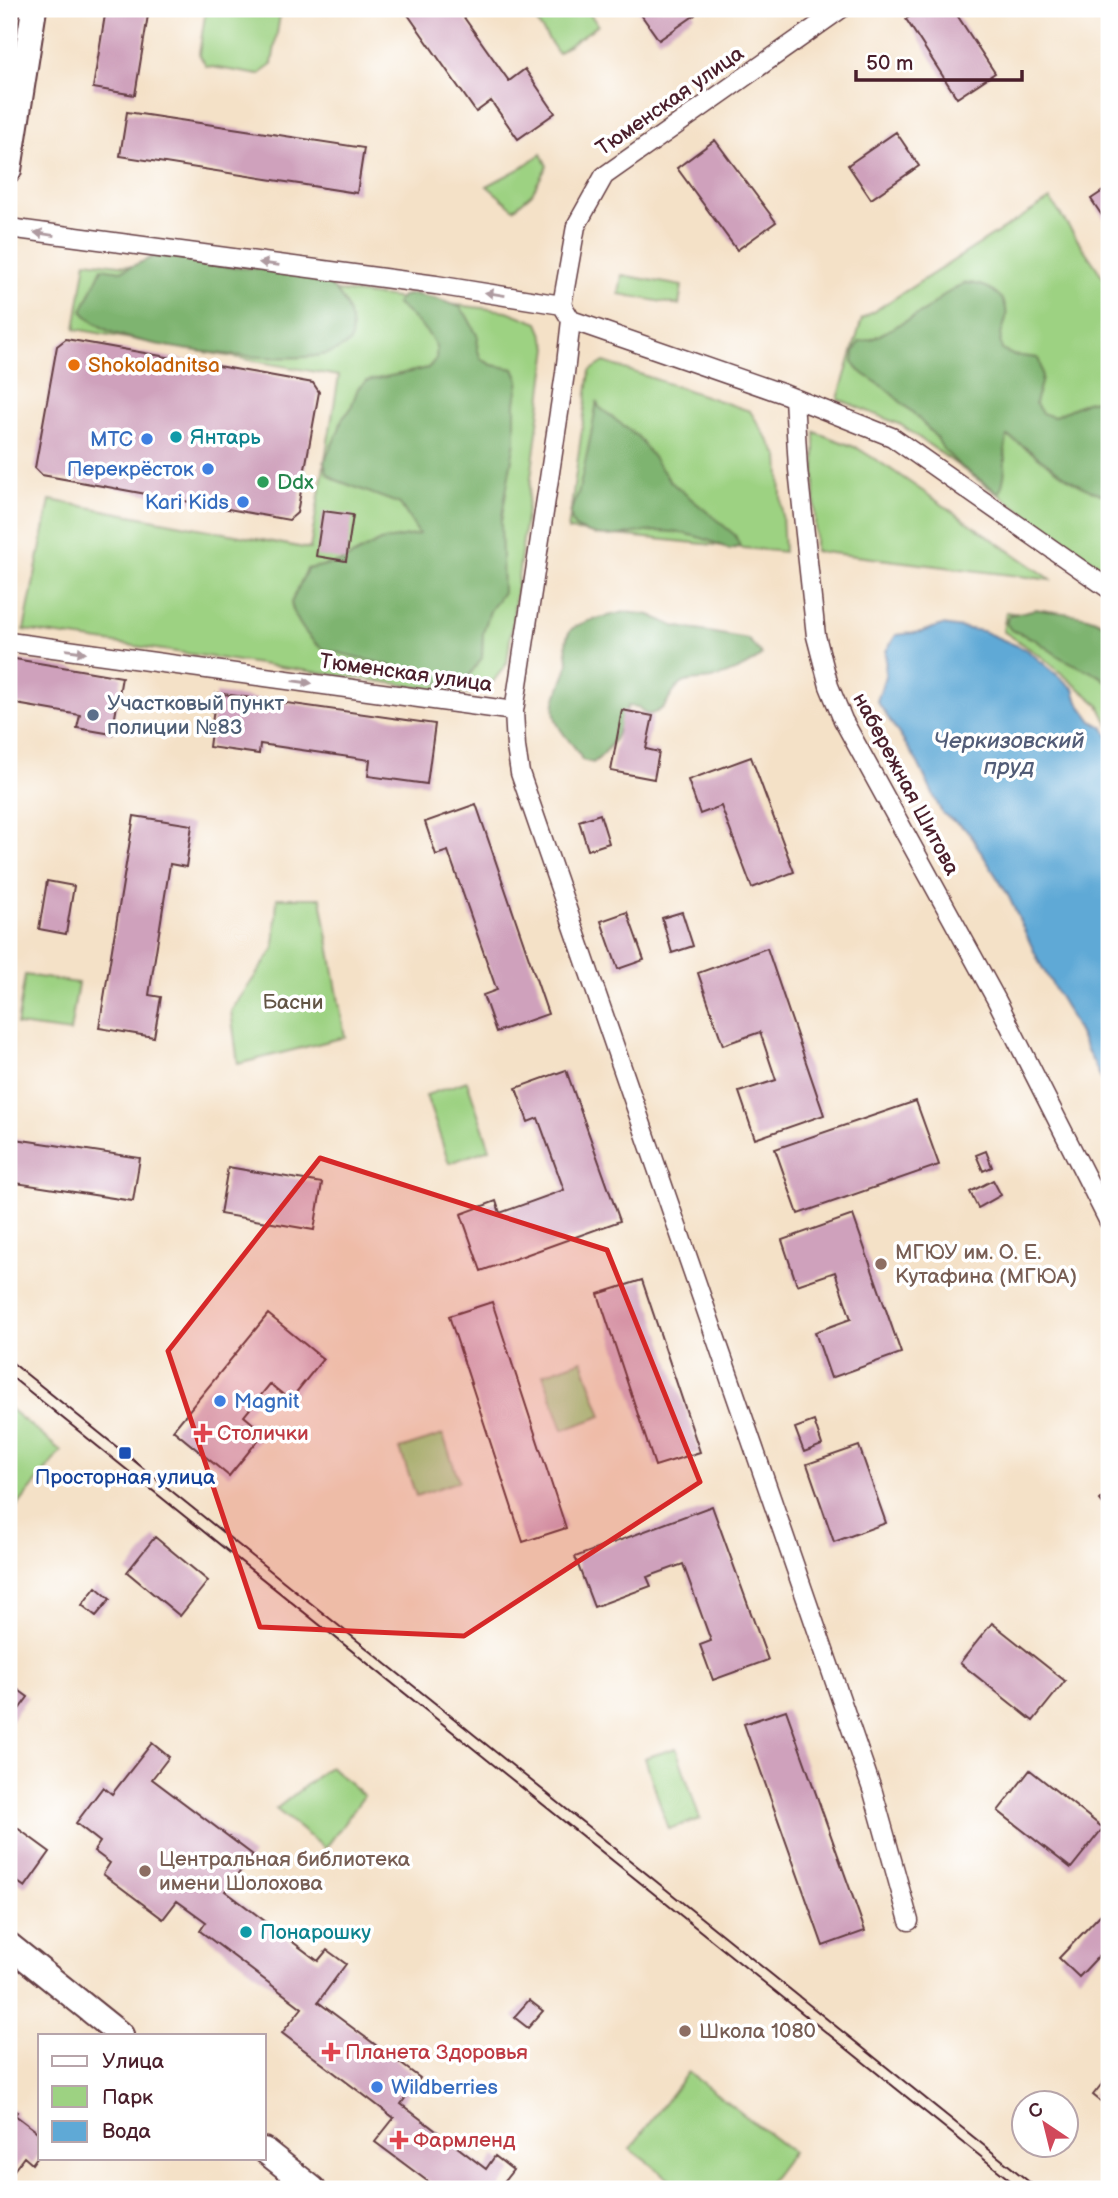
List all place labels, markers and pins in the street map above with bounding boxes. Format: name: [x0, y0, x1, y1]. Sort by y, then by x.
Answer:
place label: Shokoladnitsa: [88, 353, 220, 378]
marker: Shokoladnitsa: [66, 357, 82, 373]
place label: Янтарь: [190, 425, 261, 450]
place label: МТС: [90, 427, 133, 452]
marker: Янтарь: [168, 429, 184, 445]
marker: МТС: [139, 431, 155, 447]
place label: Перекрёсток: [67, 457, 194, 482]
marker: Перекрёсток: [200, 461, 216, 477]
place label: Ddx: [277, 470, 314, 495]
marker: Ddx: [255, 474, 271, 490]
place label: Kari Kids: [145, 490, 229, 515]
marker: Kari Kids: [235, 494, 251, 510]
place label: Участковый пункт полиции №83: [107, 691, 284, 740]
marker: Участковый пункт полиции №83: [85, 707, 101, 723]
place label: МГЮУ им. О. Е. Кутафина (МГЮА): [895, 1240, 1077, 1289]
marker: МГЮУ им. О. Е. Кутафина (МГЮА): [873, 1256, 889, 1272]
place label: Magnit: [234, 1389, 300, 1414]
marker: Magnit: [212, 1393, 228, 1409]
place label: Столички: [217, 1421, 309, 1446]
marker: Столички: [195, 1425, 211, 1441]
marker: Просторная улица: [117, 1445, 133, 1461]
place label: Просторная улица: [35, 1465, 216, 1490]
place label: Центральная библиотека имени Шолохова: [159, 1847, 411, 1896]
marker: Центральная библиотека имени Шолохова: [137, 1863, 153, 1879]
place label: Понарошку: [260, 1920, 371, 1945]
marker: Понарошку: [238, 1924, 254, 1940]
place label: Школа 1080: [699, 2019, 816, 2044]
marker: Школа 1080: [677, 2023, 693, 2039]
place label: Планета Здоровья: [345, 2040, 528, 2065]
marker: Планета Здоровья: [323, 2044, 339, 2060]
place label: Wildberries: [391, 2075, 498, 2100]
marker: Wildberries: [369, 2079, 385, 2095]
place label: Фармленд: [413, 2128, 516, 2153]
marker: Фармленд: [391, 2132, 407, 2148]

